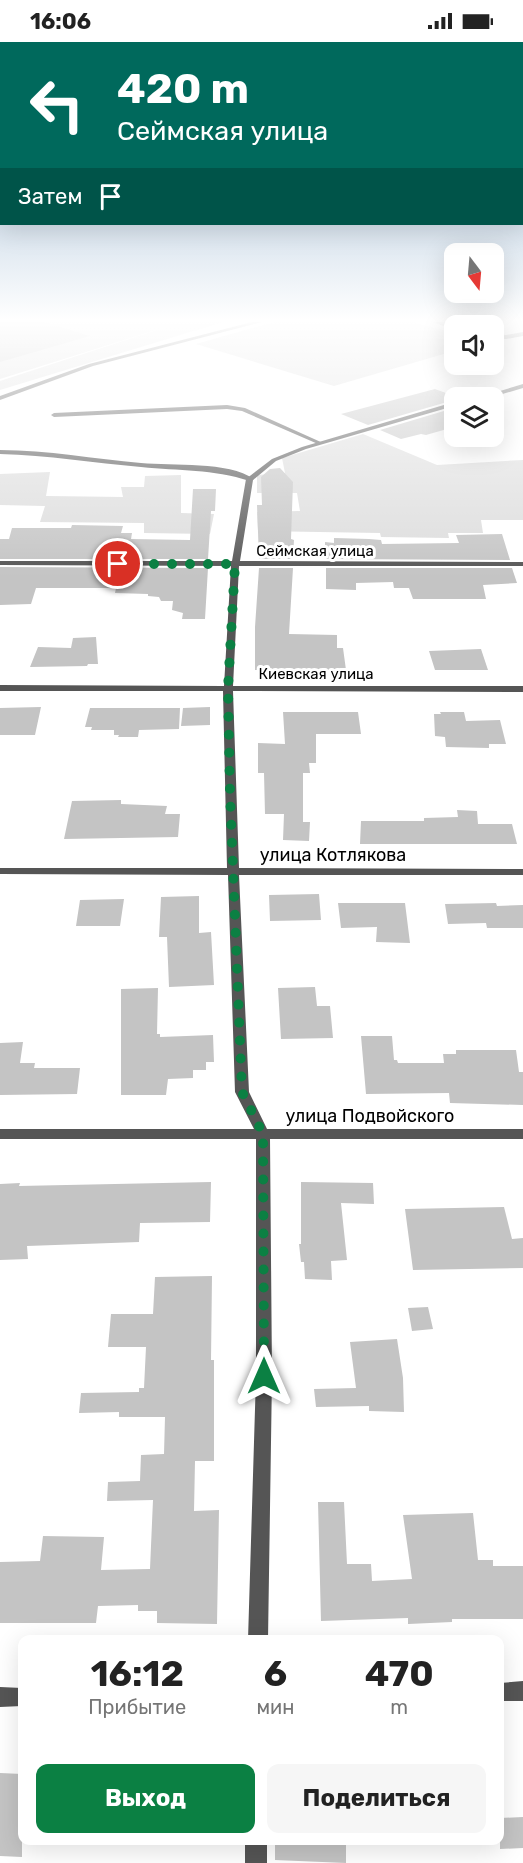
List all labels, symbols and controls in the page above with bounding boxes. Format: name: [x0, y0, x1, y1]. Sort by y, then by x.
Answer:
text: 16:06: [30, 8, 91, 35]
text: 420 m: [117, 64, 249, 114]
icon: left: [18, 66, 96, 144]
text: Сеймская улица: [117, 115, 328, 147]
icon: arrive: [94, 180, 127, 213]
text: Затем: [18, 183, 82, 210]
north arrow: [444, 243, 504, 303]
map controls: [444, 243, 504, 447]
button: sound: [444, 315, 504, 375]
button: layers: [444, 387, 504, 447]
pin: [92, 538, 143, 589]
street label: Сеймская улица: [256, 542, 374, 560]
icon: arrive: [101, 547, 134, 580]
street label: Киевская улица: [258, 665, 374, 683]
street label: улица Котлякова: [260, 844, 406, 866]
street label: улица Подвойского: [286, 1105, 454, 1127]
position arrow: [232, 1344, 296, 1408]
text: 16:12: [91, 1652, 184, 1695]
text: 6: [264, 1652, 287, 1695]
text: 470: [365, 1652, 434, 1695]
text: Прибытие: [88, 1695, 186, 1719]
text: мин: [256, 1695, 294, 1719]
text: m: [390, 1695, 408, 1719]
button: Выход: [36, 1764, 255, 1833]
button: Поделиться: [267, 1764, 486, 1833]

